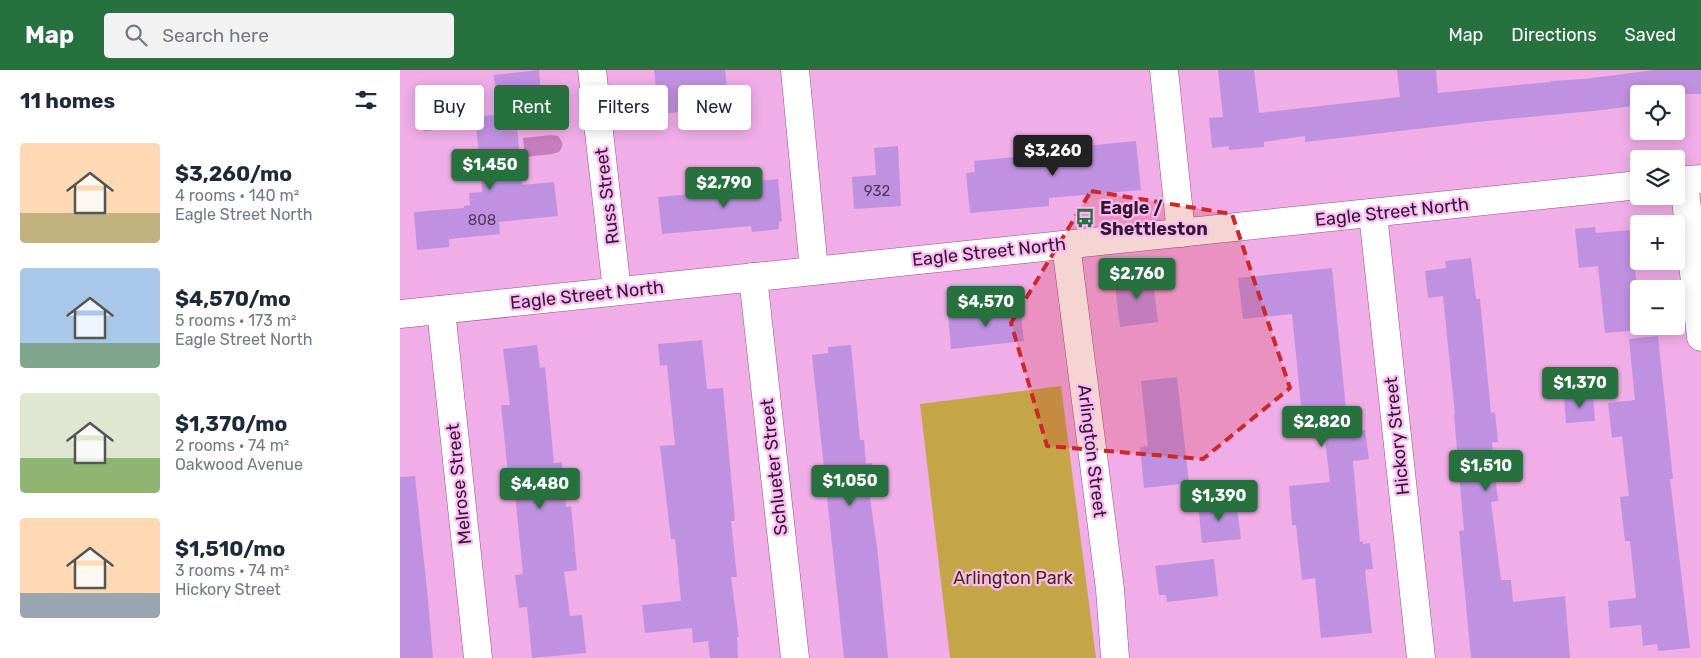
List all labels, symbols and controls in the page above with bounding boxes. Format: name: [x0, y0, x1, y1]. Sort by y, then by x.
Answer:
search box: [104, 13, 454, 58]
text: Map: [25, 21, 74, 49]
icon: search: [122, 21, 150, 49]
text: Search here: [162, 24, 269, 47]
text: Map: [1448, 24, 1483, 46]
text: Directions: [1511, 24, 1597, 46]
text: Saved: [1625, 24, 1676, 46]
chip: Buy: [415, 85, 484, 130]
chip: Rent: [494, 85, 569, 130]
chip: Filters: [579, 85, 668, 130]
chip: New: [678, 85, 751, 130]
map controls: [1630, 85, 1685, 335]
button: locate: [1630, 85, 1685, 140]
icon: filters: [352, 86, 380, 114]
text: 11 homes: [20, 88, 115, 113]
pin: $3,260: [1012, 134, 1094, 177]
text: $3,260: [1024, 141, 1082, 160]
street label: Russ Street: [590, 146, 624, 246]
pin: $1,450: [449, 148, 531, 191]
button: layers: [1630, 150, 1685, 205]
text: $1,450: [462, 155, 518, 174]
text: $3,260/mo: [175, 161, 292, 186]
icon: home: [60, 163, 120, 223]
pin: $2,790: [683, 166, 765, 209]
text: $2,790: [696, 173, 752, 192]
house number: 932: [864, 182, 890, 200]
text: 4 rooms · 140 m²: [175, 186, 299, 205]
street label: Eagle Street North: [1314, 193, 1470, 231]
place label: Eagle / Shettleston: [1100, 197, 1208, 240]
text: Eagle Street North: [175, 205, 312, 224]
bus stop icon: Eagle / Shettleston: [1074, 207, 1096, 229]
house number: 808: [468, 211, 496, 229]
button: +: [1630, 215, 1685, 270]
street label: Eagle Street North: [911, 233, 1067, 271]
pin: $2,760: [1096, 258, 1178, 300]
text: $2,760: [1109, 264, 1165, 283]
street label: Eagle Street North: [509, 276, 665, 314]
button: −: [1630, 280, 1685, 335]
text: $4,570/mo: [175, 286, 291, 311]
pin: $4,570: [945, 286, 1027, 328]
icon: home: [60, 288, 120, 348]
text: $4,570: [958, 292, 1014, 311]
text: 5 rooms · 173 m²: [175, 311, 297, 330]
text: Eagle Street North: [175, 330, 312, 349]
pin: $1,370: [1539, 366, 1621, 409]
text: $1,370: [1553, 373, 1607, 392]
street label: Hickory Street: [1380, 376, 1414, 496]
street label: Arlington Street: [1073, 383, 1111, 519]
street label: Schlueter Street: [756, 398, 792, 536]
pin: $2,820: [1281, 406, 1363, 448]
text: $1,370/mo: [175, 411, 287, 436]
text: $2,820: [1293, 412, 1351, 431]
icon: home: [60, 413, 120, 473]
street label: Melrose Street: [442, 422, 476, 546]
text: 2 rooms · 74 m²: [175, 436, 289, 455]
pin: $1,510: [1445, 450, 1527, 492]
text: Oakwood Avenue: [175, 455, 303, 474]
text: $1,510: [1460, 456, 1512, 475]
pin: $1,050: [809, 464, 891, 507]
pin: $4,480: [499, 468, 581, 510]
text: $1,050: [822, 471, 878, 490]
text: $4,480: [511, 474, 569, 493]
pin: $1,390: [1178, 480, 1260, 522]
text: $1,390: [1192, 486, 1246, 505]
text: $1,510/mo: [175, 536, 285, 561]
icon: home: [60, 538, 120, 598]
text: 3 rooms · 74 m²: [175, 561, 290, 580]
park label: Arlington Park: [953, 567, 1073, 589]
text: Hickory Street: [175, 580, 281, 599]

